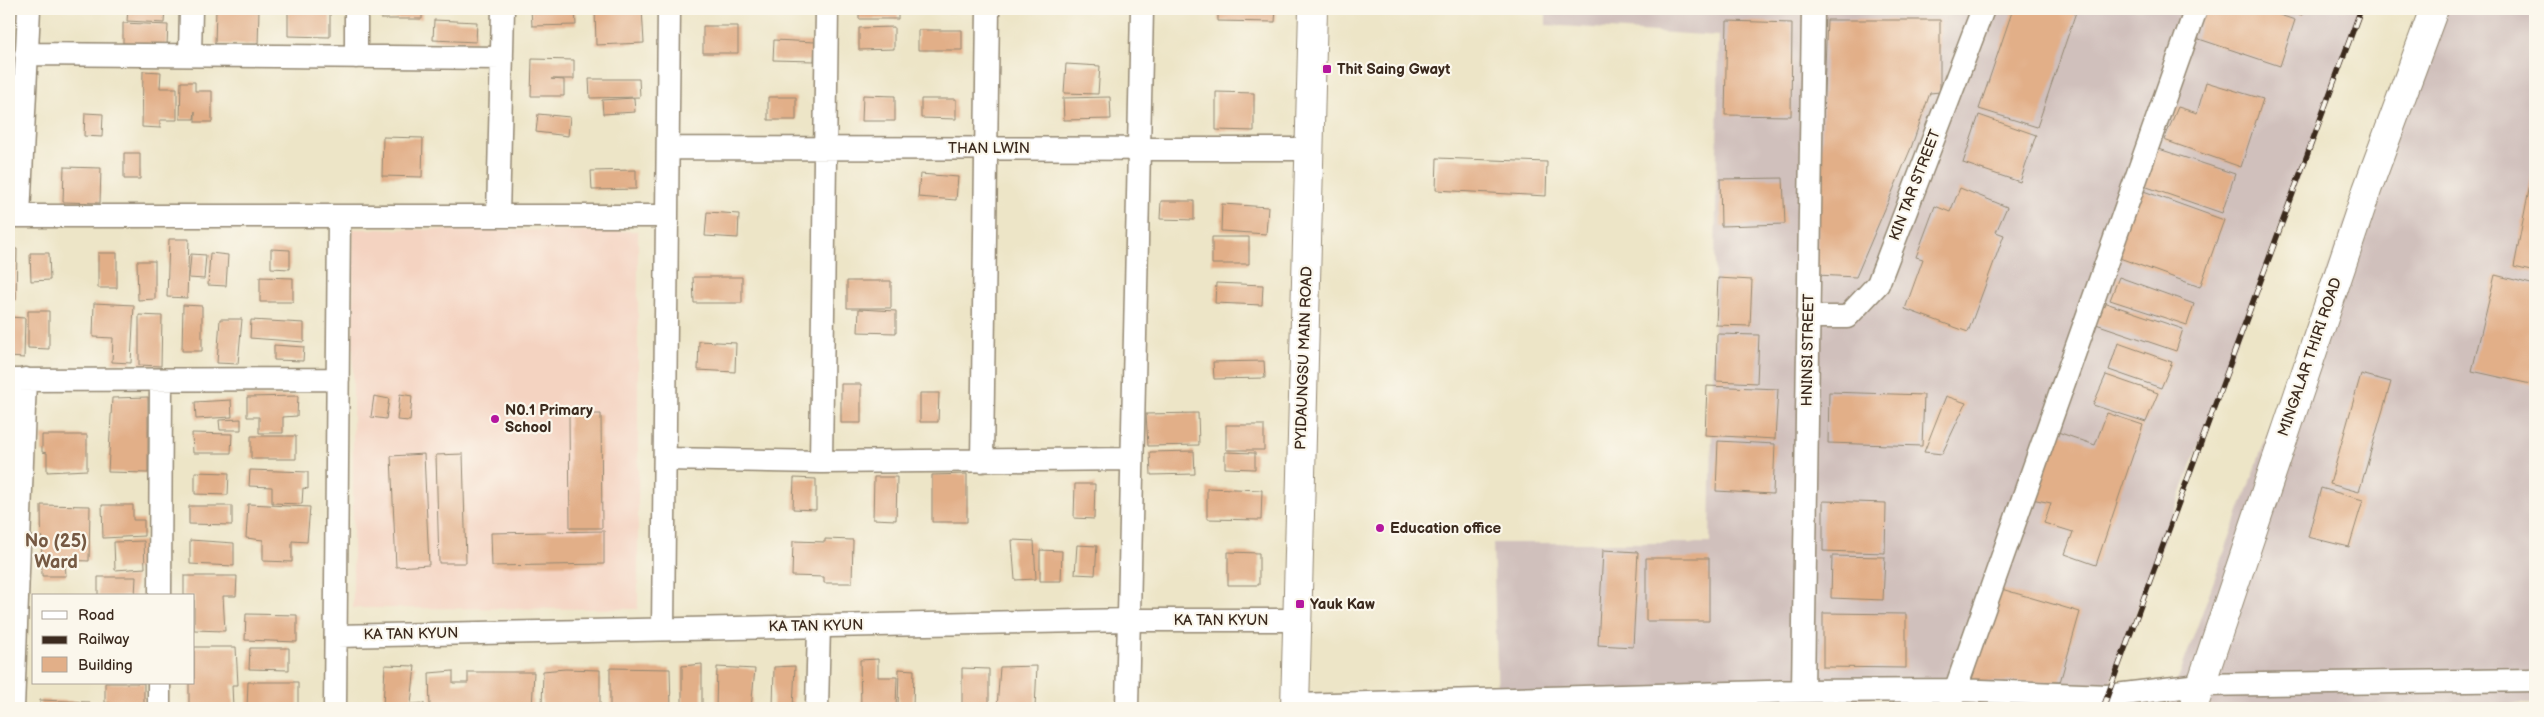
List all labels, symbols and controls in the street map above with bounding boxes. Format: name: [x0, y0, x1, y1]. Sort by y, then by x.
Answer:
place label: Thit Saing Gwayt: [1337, 60, 1450, 79]
marker: Thit Saing Gwayt: [1321, 63, 1333, 75]
street label: KIN TAR STREET: [1885, 127, 1945, 243]
street label: THAN LWIN: [948, 139, 1030, 158]
street label: PYIDAUNGSU MAIN ROAD: [1291, 266, 1317, 450]
street label: MINGALAR THIRI ROAD: [2274, 275, 2346, 439]
street label: HNINSI STREET: [1798, 293, 1818, 407]
place label: N0.1 Primary School: [505, 401, 593, 437]
marker: N0.1 Primary School: [489, 413, 501, 425]
place label: Education office: [1390, 519, 1502, 538]
marker: Education office: [1374, 522, 1386, 534]
district label: No (25) Ward: [25, 531, 87, 573]
legend: [32, 594, 195, 684]
place label: Yauk Kaw: [1310, 595, 1375, 614]
marker: Yauk Kaw: [1294, 598, 1306, 610]
text: Road: [78, 606, 114, 625]
street label: KA TAN KYUN: [1173, 611, 1269, 630]
street label: KA TAN KYUN: [768, 616, 864, 636]
street label: KA TAN KYUN: [363, 624, 459, 644]
text: Railway: [78, 630, 129, 649]
text: Building: [78, 656, 133, 675]

